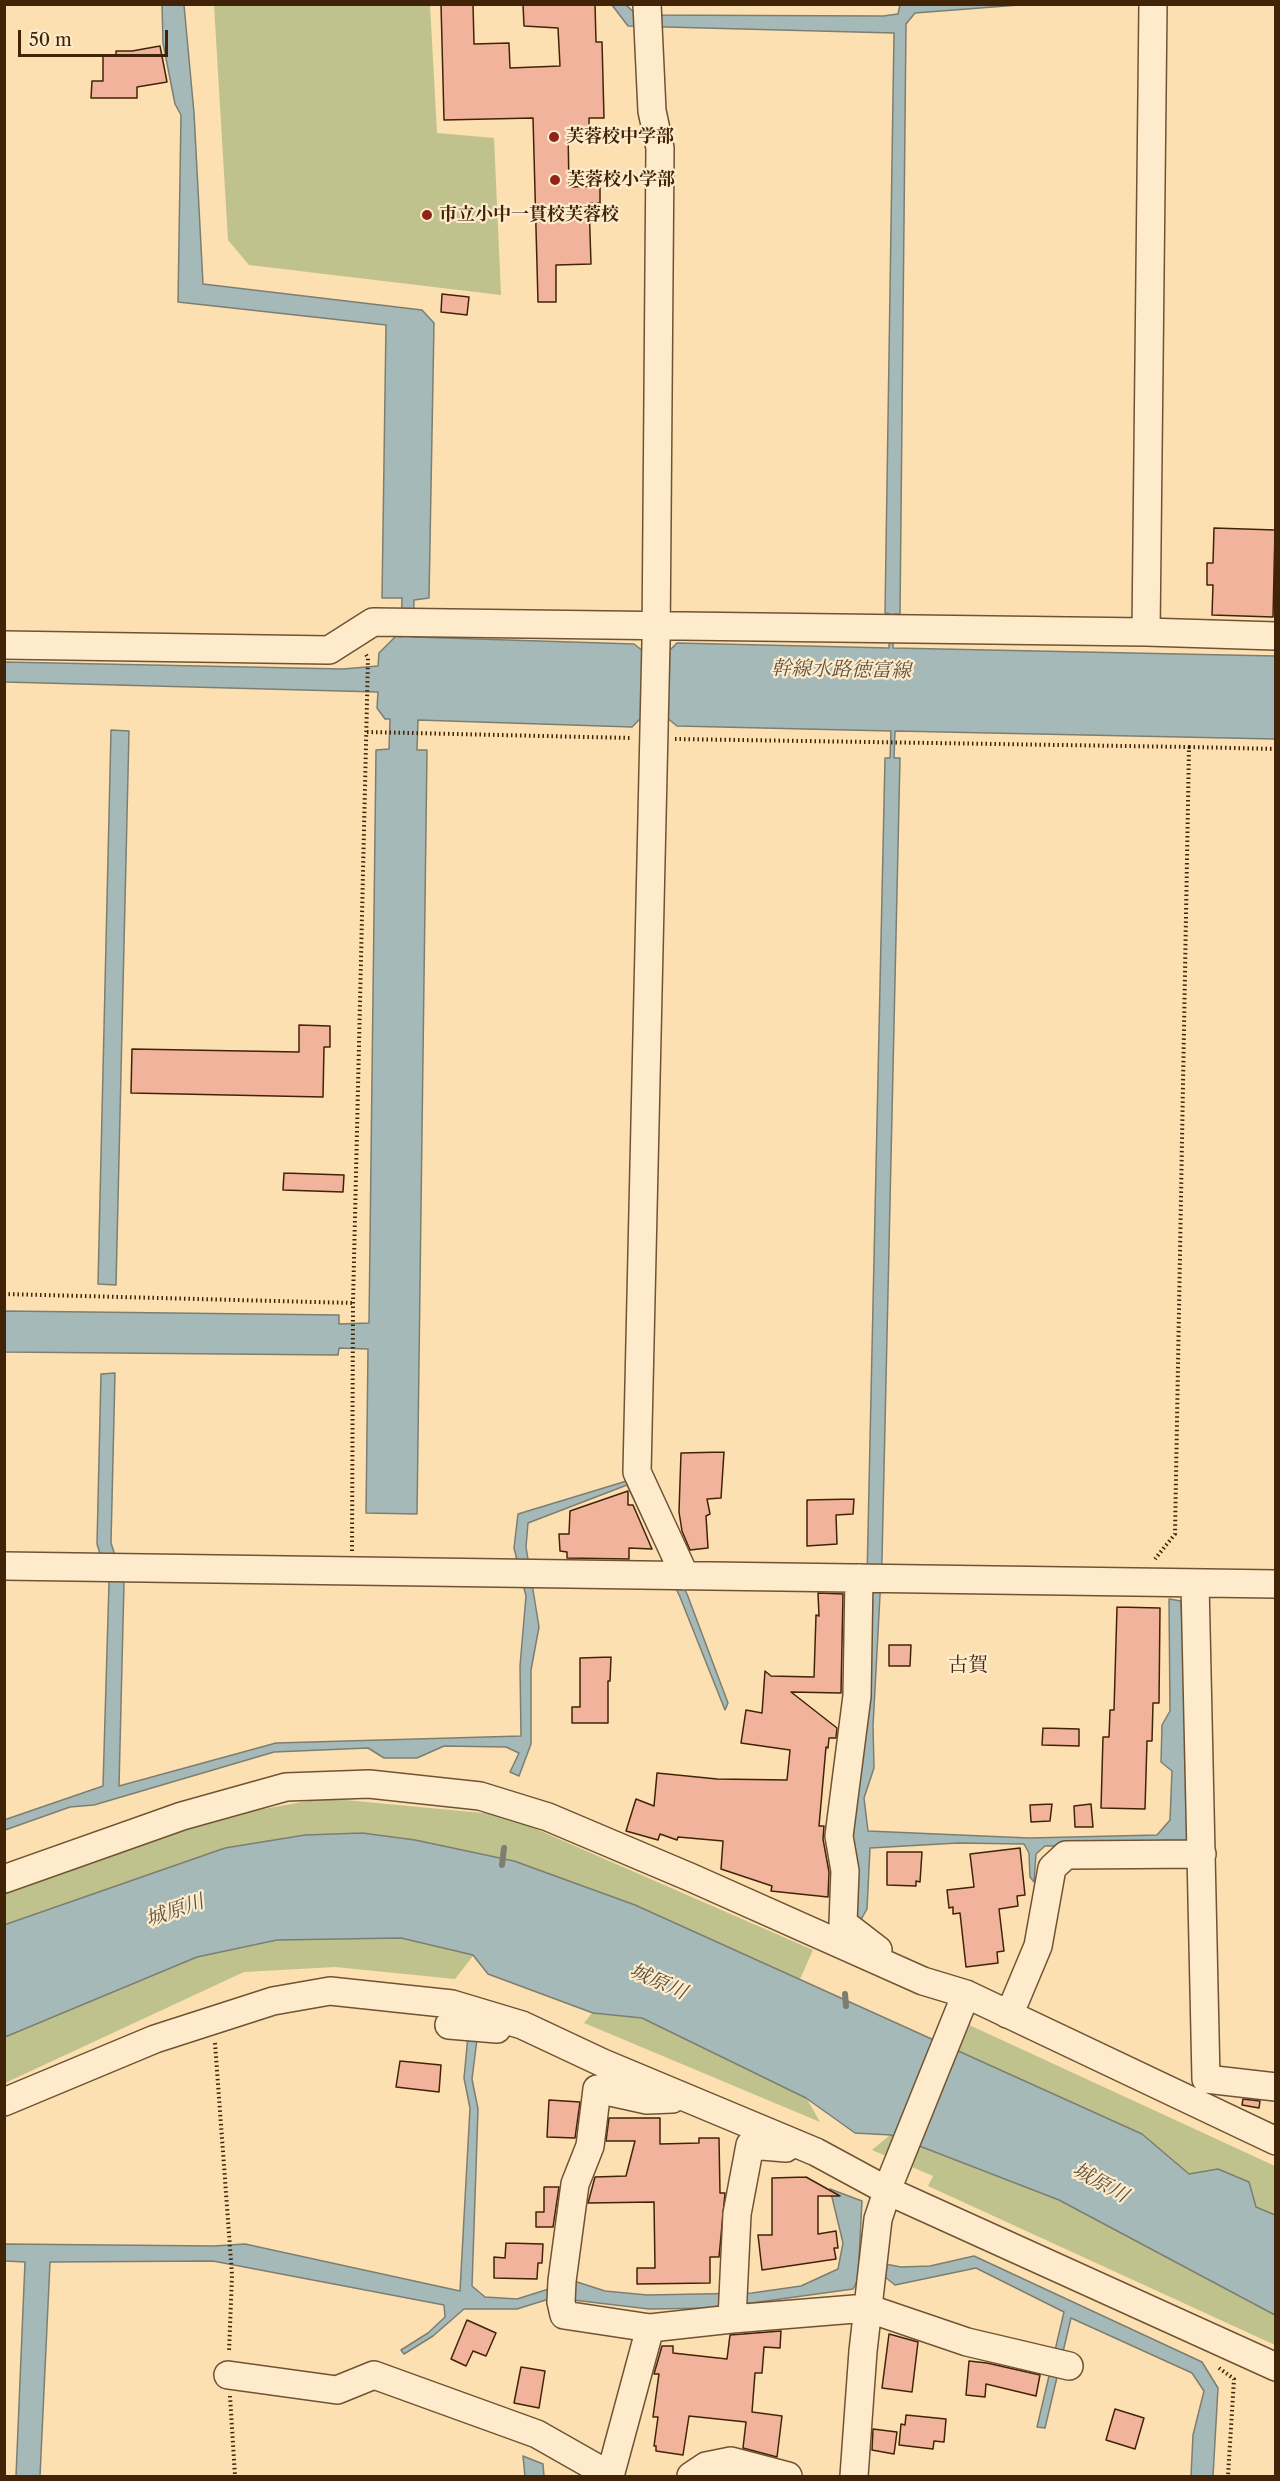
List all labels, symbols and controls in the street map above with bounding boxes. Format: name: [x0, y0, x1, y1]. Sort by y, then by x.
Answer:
scale bar: [21, 18, 171, 56]
text: 50 m: [29, 29, 72, 51]
place label: 芙蓉校中学部: [566, 126, 674, 148]
marker: 芙蓉校中学部: [547, 130, 561, 144]
place label: 芙蓉校小学部: [567, 169, 675, 191]
marker: 芙蓉校小学部: [548, 173, 562, 187]
place label: 市立小中一貫校芙蓉校: [439, 204, 619, 226]
marker: 市立小中一貫校芙蓉校: [420, 208, 434, 222]
water label: 幹線水路徳富線: [771, 657, 911, 683]
district label: 古賀: [948, 1653, 988, 1677]
water label: 城原川: [143, 1890, 207, 1932]
water label: 城原川: [626, 1959, 690, 2005]
water label: 城原川: [1068, 2158, 1132, 2208]

